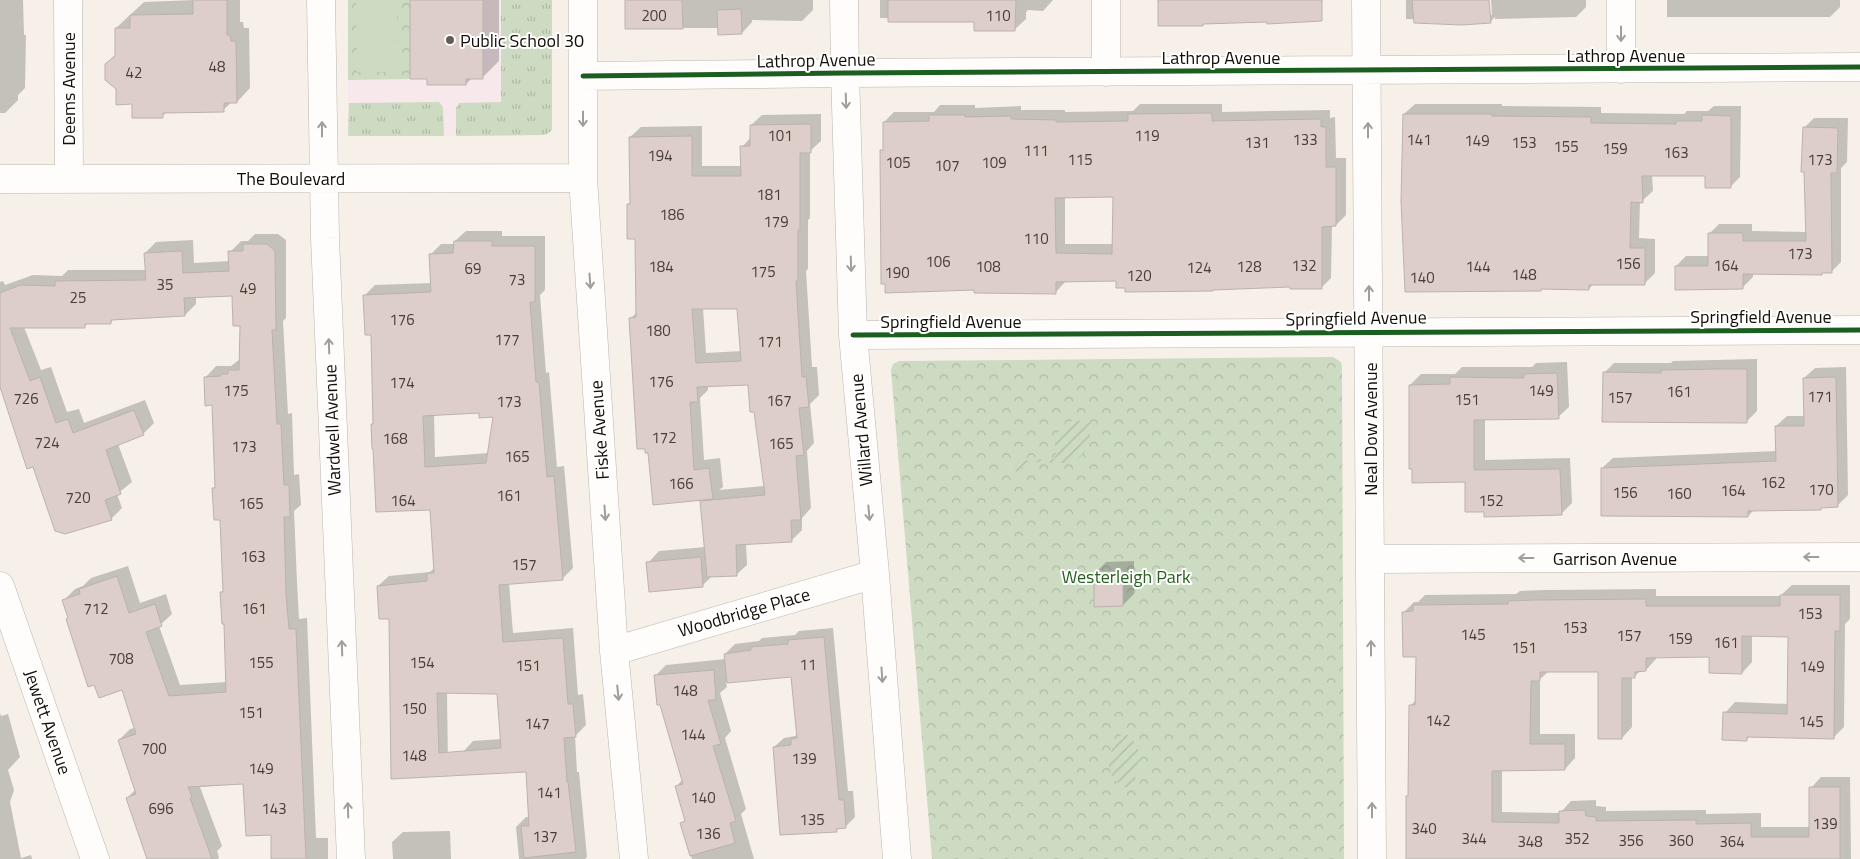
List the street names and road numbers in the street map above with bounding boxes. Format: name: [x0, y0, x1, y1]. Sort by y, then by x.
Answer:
street label: Deems Avenue: [55, 32, 82, 146]
street label: Lathrop Avenue: [1567, 42, 1685, 69]
street label: Lathrop Avenue: [1162, 44, 1280, 71]
street label: Lathrop Avenue: [756, 45, 876, 75]
street label: The Boulevard: [237, 165, 345, 192]
street label: Springfield Avenue: [1285, 303, 1427, 333]
street label: Springfield Avenue: [1690, 303, 1832, 330]
street label: Springfield Avenue: [880, 308, 1022, 335]
street label: Neal Dow Avenue: [1357, 362, 1384, 496]
street label: Wardwell Avenue: [316, 364, 348, 496]
street label: Willard Avenue: [843, 373, 879, 487]
street label: Fiske Avenue: [582, 379, 616, 481]
street label: Garrison Avenue: [1553, 545, 1677, 572]
street label: Woodbridge Place: [675, 580, 813, 644]
street label: Jewett Avenue: [17, 666, 79, 778]

